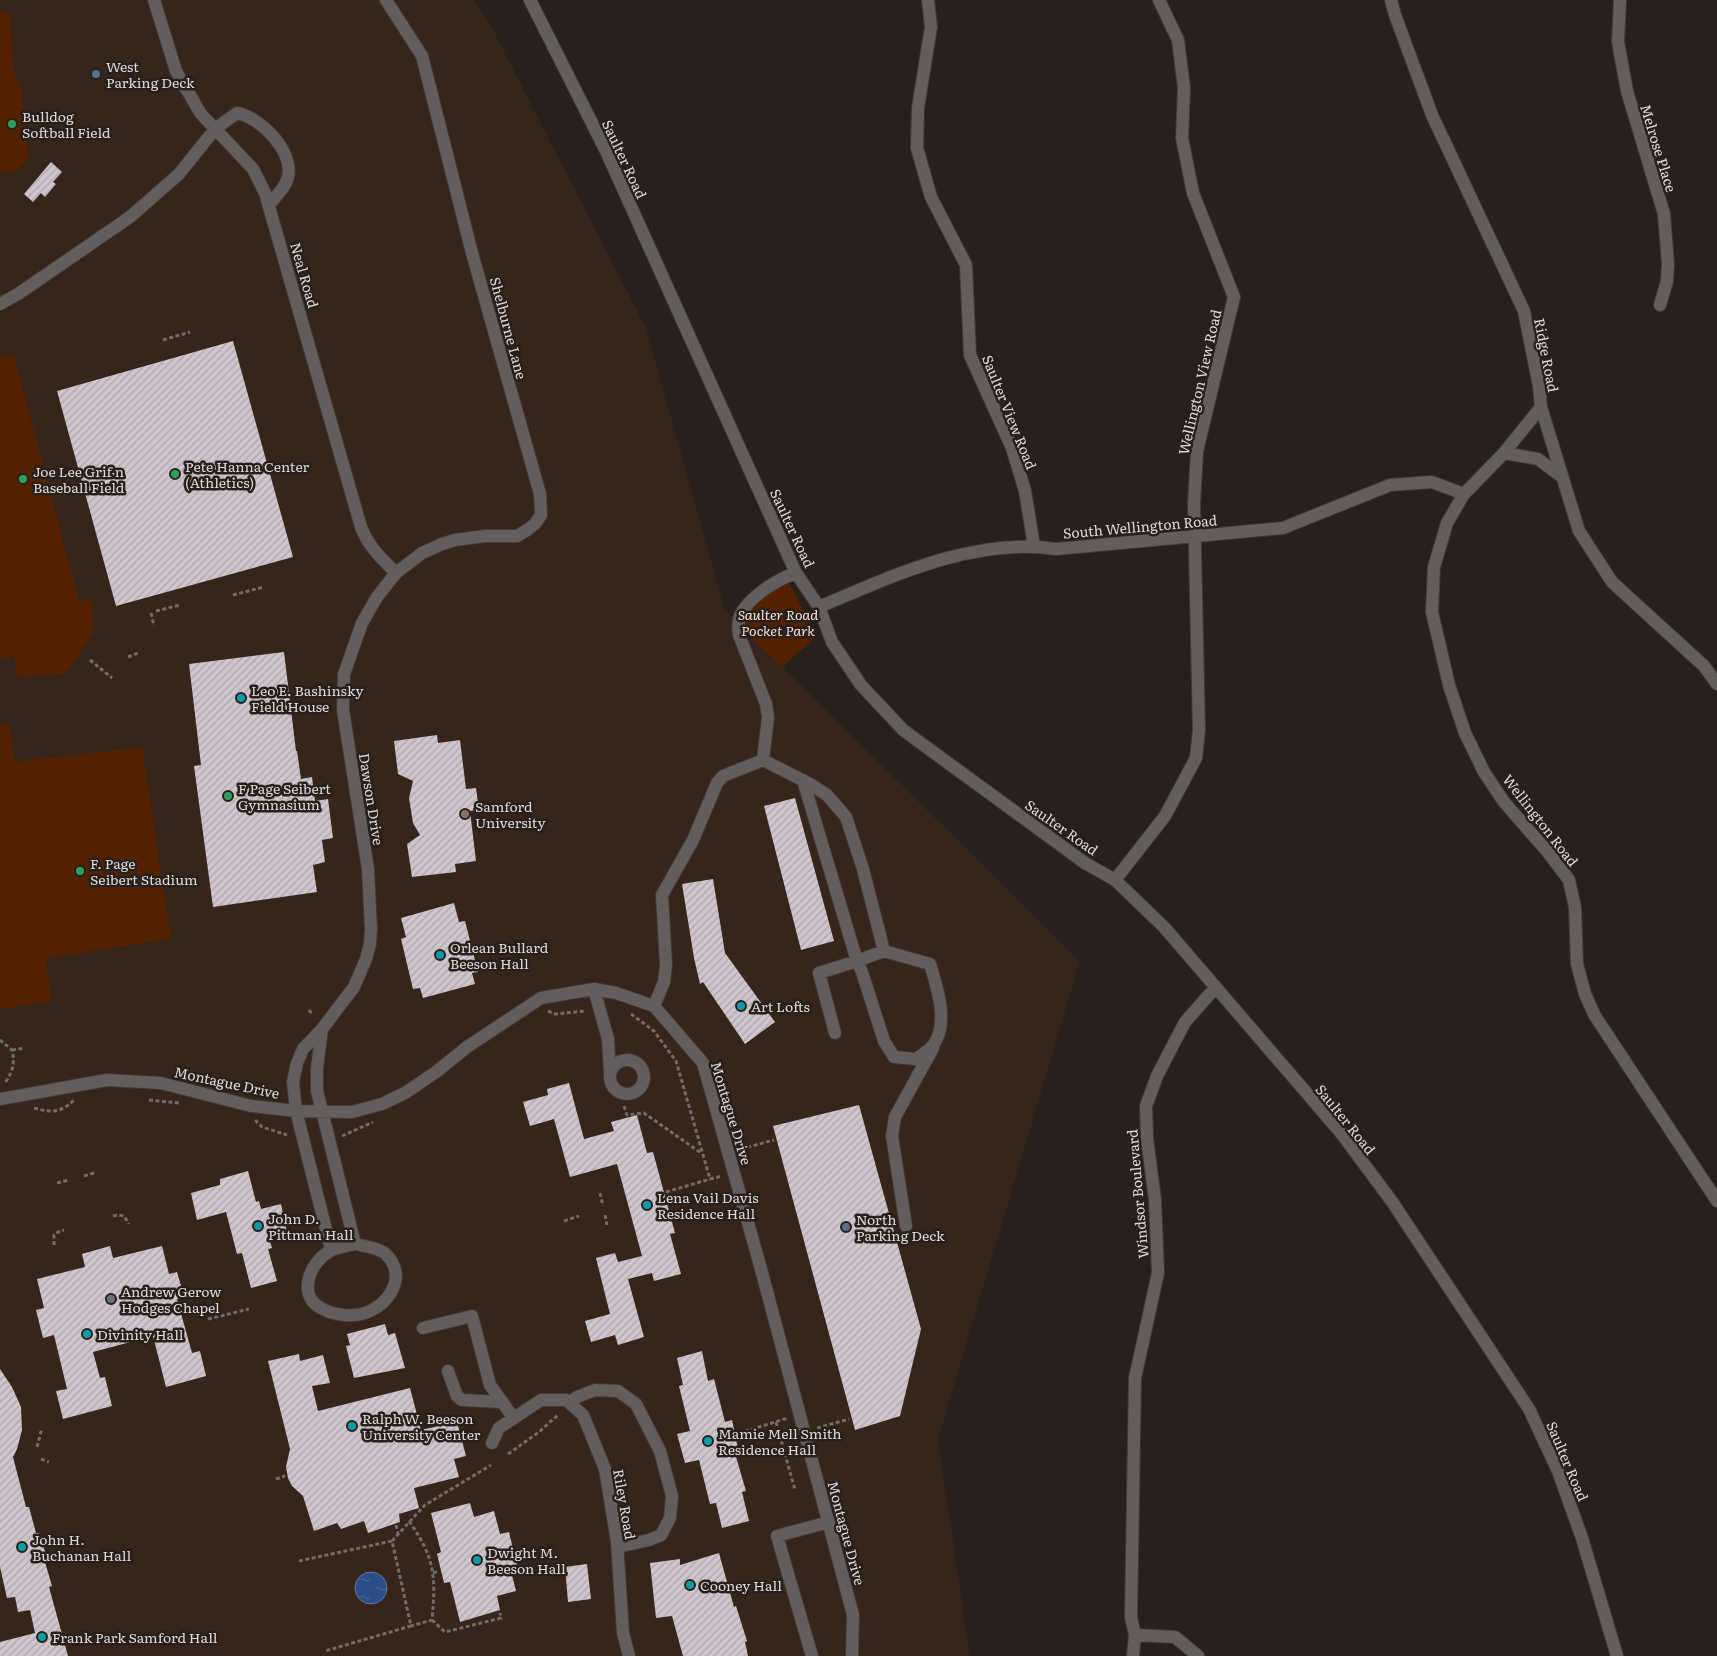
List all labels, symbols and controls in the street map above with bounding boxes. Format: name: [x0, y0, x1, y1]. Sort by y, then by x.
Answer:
place label: West Parking Deck: [106, 56, 195, 92]
marker: West Parking Deck: [90, 68, 102, 80]
street label: Melrose Place: [1636, 102, 1682, 194]
place label: Bulldog Softball Field: [22, 106, 111, 142]
street label: Saulter Road: [598, 116, 652, 202]
marker: Bulldog Softball Field: [6, 118, 18, 130]
street label: Neal Road: [286, 240, 324, 310]
street label: Shelburne Lane: [486, 275, 532, 381]
street label: Wellington View Road: [1173, 307, 1226, 457]
street label: Ridge Road: [1530, 316, 1564, 394]
street label: Saulter View Road: [978, 352, 1042, 473]
place label: Pete Hanna Center (Athletics): [185, 456, 310, 492]
place label: Joe Lee Grif n Baseball Field: [33, 461, 125, 497]
marker: Pete Hanna Center (Athletics): [169, 468, 181, 480]
marker: Joe Lee Grif n Baseball Field: [17, 473, 29, 485]
street label: Saulter Road: [766, 485, 820, 571]
street label: South Wellington Road: [1062, 509, 1218, 543]
park label: Saulter Road Pocket Park: [738, 604, 818, 640]
place label: Leo E. Bashinsky Field House: [251, 680, 364, 716]
marker: Leo E. Bashinsky Field House: [235, 692, 247, 704]
street label: Dawson Drive: [355, 752, 389, 846]
street label: Wellington Road: [1499, 770, 1584, 871]
place label: F Page Seibert Gymnasium: [238, 778, 331, 814]
marker: F Page Seibert Gymnasium: [222, 790, 234, 802]
street label: Saulter Road: [1021, 794, 1103, 860]
place label: Samford University: [475, 796, 546, 832]
marker: Samford University: [459, 808, 471, 820]
place label: F. Page Seibert Stadium: [90, 853, 198, 889]
marker: F. Page Seibert Stadium: [74, 865, 86, 877]
place label: Orlean Bullard Beeson Hall: [450, 937, 549, 973]
marker: Orlean Bullard Beeson Hall: [434, 949, 446, 961]
place label: Art Lofts: [751, 996, 810, 1016]
marker: Art Lofts: [735, 1000, 747, 1012]
street label: Montague Drive: [707, 1059, 757, 1167]
street label: Montague Drive: [172, 1061, 282, 1103]
street label: Saulter Road: [1311, 1080, 1381, 1159]
street label: Windsor Boulevard: [1121, 1128, 1153, 1259]
place label: Lena Vail Davis Residence Hall: [657, 1187, 759, 1223]
marker: Lena Vail Davis Residence Hall: [641, 1199, 653, 1211]
place label: John D. Pittman Hall: [268, 1208, 354, 1244]
place label: North Parking Deck: [856, 1209, 945, 1245]
marker: John D. Pittman Hall: [252, 1220, 264, 1232]
marker: North Parking Deck: [840, 1221, 852, 1233]
place label: Andrew Gerow Hodges Chapel: [121, 1281, 221, 1317]
marker: Andrew Gerow Hodges Chapel: [105, 1293, 117, 1305]
place label: Divinity Hall: [97, 1324, 184, 1344]
marker: Divinity Hall: [81, 1328, 93, 1340]
place label: Ralph W. Beeson University Center: [362, 1408, 481, 1444]
street label: Saulter Road: [1542, 1418, 1594, 1504]
marker: Ralph W. Beeson University Center: [346, 1420, 358, 1432]
place label: Mamie Mell Smith Residence Hall: [718, 1423, 842, 1459]
marker: Mamie Mell Smith Residence Hall: [702, 1435, 714, 1447]
street label: Riley Road: [609, 1467, 641, 1541]
street label: Montague Drive: [823, 1479, 871, 1587]
place label: John H. Buchanan Hall: [32, 1529, 131, 1565]
marker: John H. Buchanan Hall: [16, 1541, 28, 1553]
place label: Dwight M. Beeson Hall: [487, 1542, 566, 1578]
marker: Dwight M. Beeson Hall: [471, 1554, 483, 1566]
place label: Cooney Hall: [700, 1575, 782, 1595]
marker: Cooney Hall: [684, 1579, 696, 1591]
place label: Frank Park Samford Hall: [52, 1627, 218, 1647]
marker: Frank Park Samford Hall: [36, 1631, 48, 1643]

